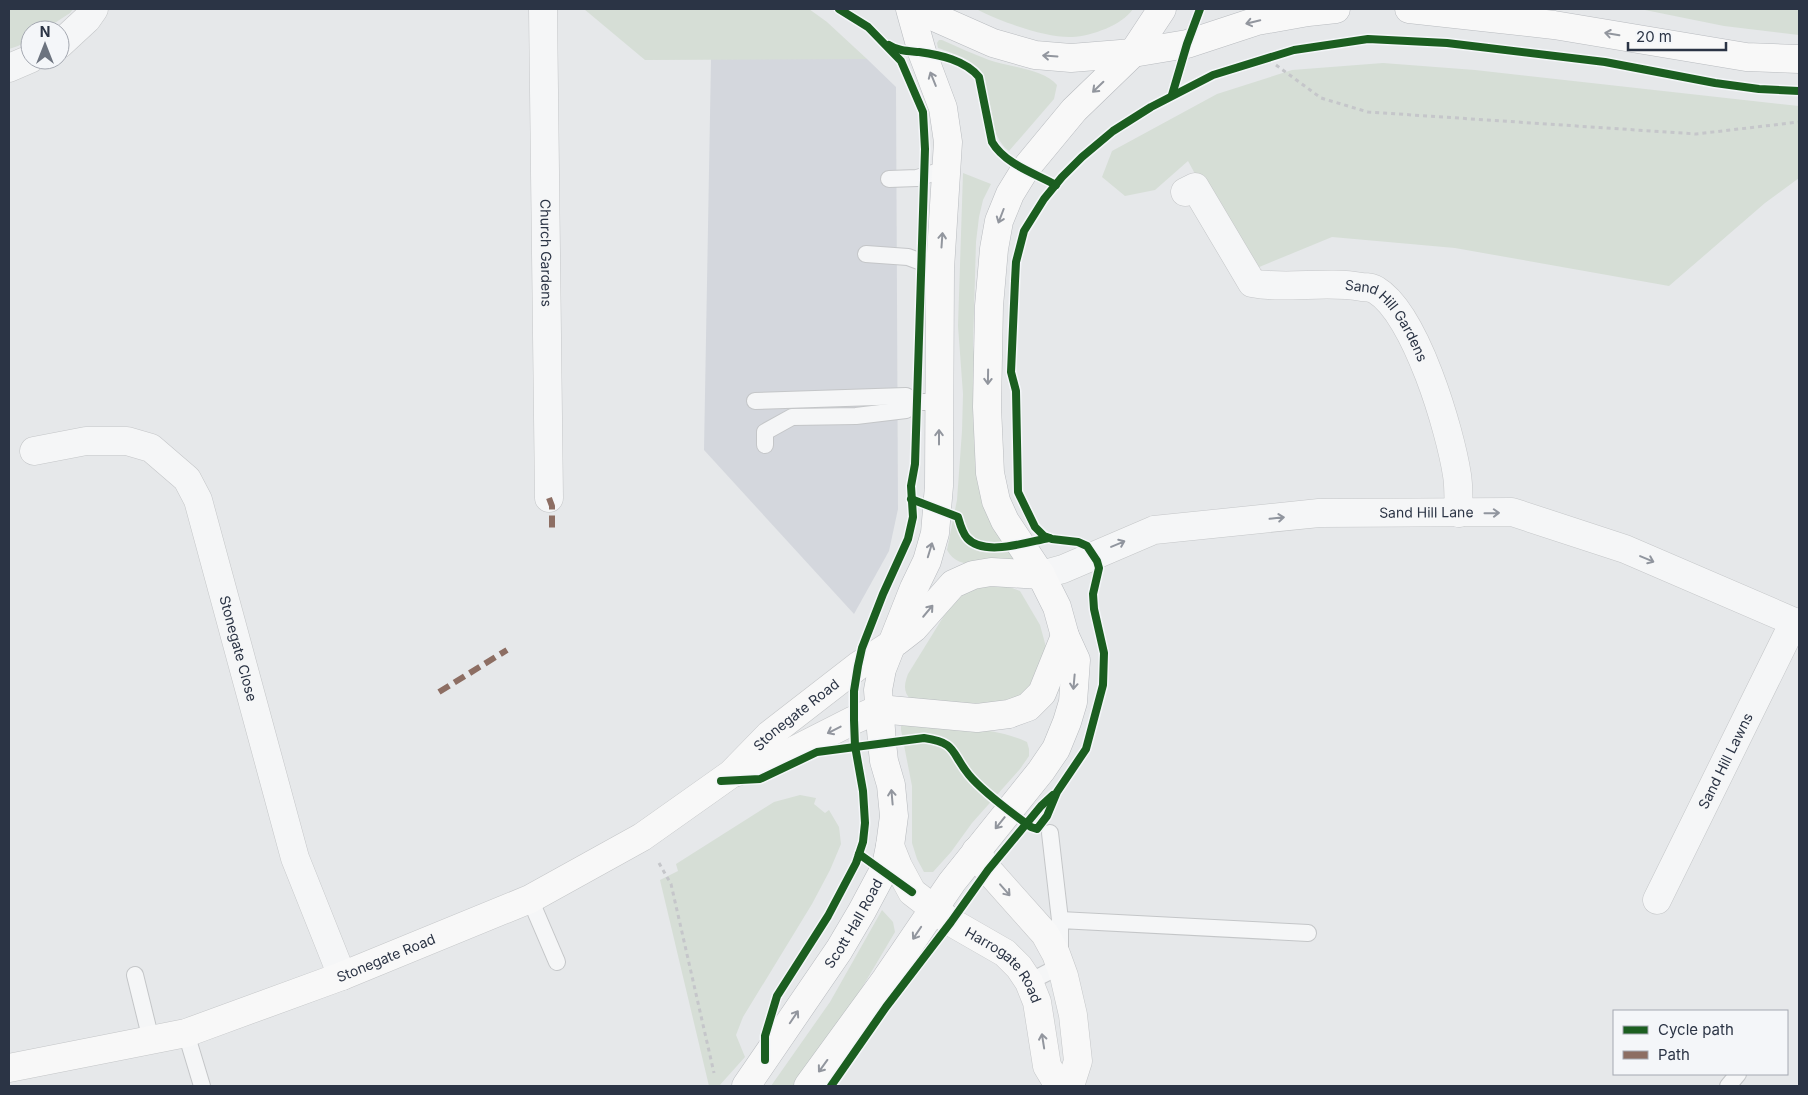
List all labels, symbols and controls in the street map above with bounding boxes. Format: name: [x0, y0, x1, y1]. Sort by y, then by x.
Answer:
one-way arrow: [1246, 18, 1262, 28]
north arrow: [20, 20, 70, 70]
scale bar: [1628, 20, 1726, 52]
text: N: [40, 23, 50, 40]
text: 20 m: [1636, 27, 1672, 46]
one-way arrow: [1605, 29, 1621, 39]
one-way arrow: [1042, 52, 1058, 61]
one-way arrow: [928, 72, 937, 87]
one-way arrow: [1091, 81, 1104, 93]
street label: Church Gardens: [537, 199, 556, 307]
one-way arrow: [996, 208, 1005, 223]
one-way arrow: [937, 232, 946, 248]
street label: Sand Hill Gardens: [1344, 276, 1432, 364]
one-way arrow: [983, 369, 993, 385]
one-way arrow: [935, 429, 944, 445]
street label: Sand Hill Lane: [1379, 503, 1474, 521]
one-way arrow: [1484, 508, 1500, 518]
one-way arrow: [1269, 513, 1285, 522]
one-way arrow: [1111, 539, 1126, 548]
one-way arrow: [926, 543, 935, 559]
one-way arrow: [1639, 554, 1654, 564]
street label: Stonegate Close: [216, 594, 261, 703]
one-way arrow: [922, 605, 934, 618]
one-way arrow: [1070, 674, 1079, 690]
street label: Stonegate Road: [749, 675, 842, 754]
street label: Sand Hill Lawns: [1694, 710, 1756, 812]
one-way arrow: [827, 725, 842, 735]
one-way arrow: [887, 789, 897, 805]
one-way arrow: [995, 816, 1006, 829]
street label: Scott Hall Road: [820, 875, 886, 971]
one-way arrow: [999, 883, 1011, 896]
street label: Harrogate Road: [962, 923, 1045, 1005]
one-way arrow: [912, 926, 922, 940]
street label: Stonegate Road: [334, 930, 438, 985]
legend: [1613, 1010, 1788, 1075]
one-way arrow: [789, 1011, 799, 1025]
text: Cycle path: [1658, 1020, 1734, 1039]
one-way arrow: [1038, 1033, 1048, 1049]
text: Path: [1658, 1045, 1690, 1064]
one-way arrow: [817, 1059, 828, 1072]

